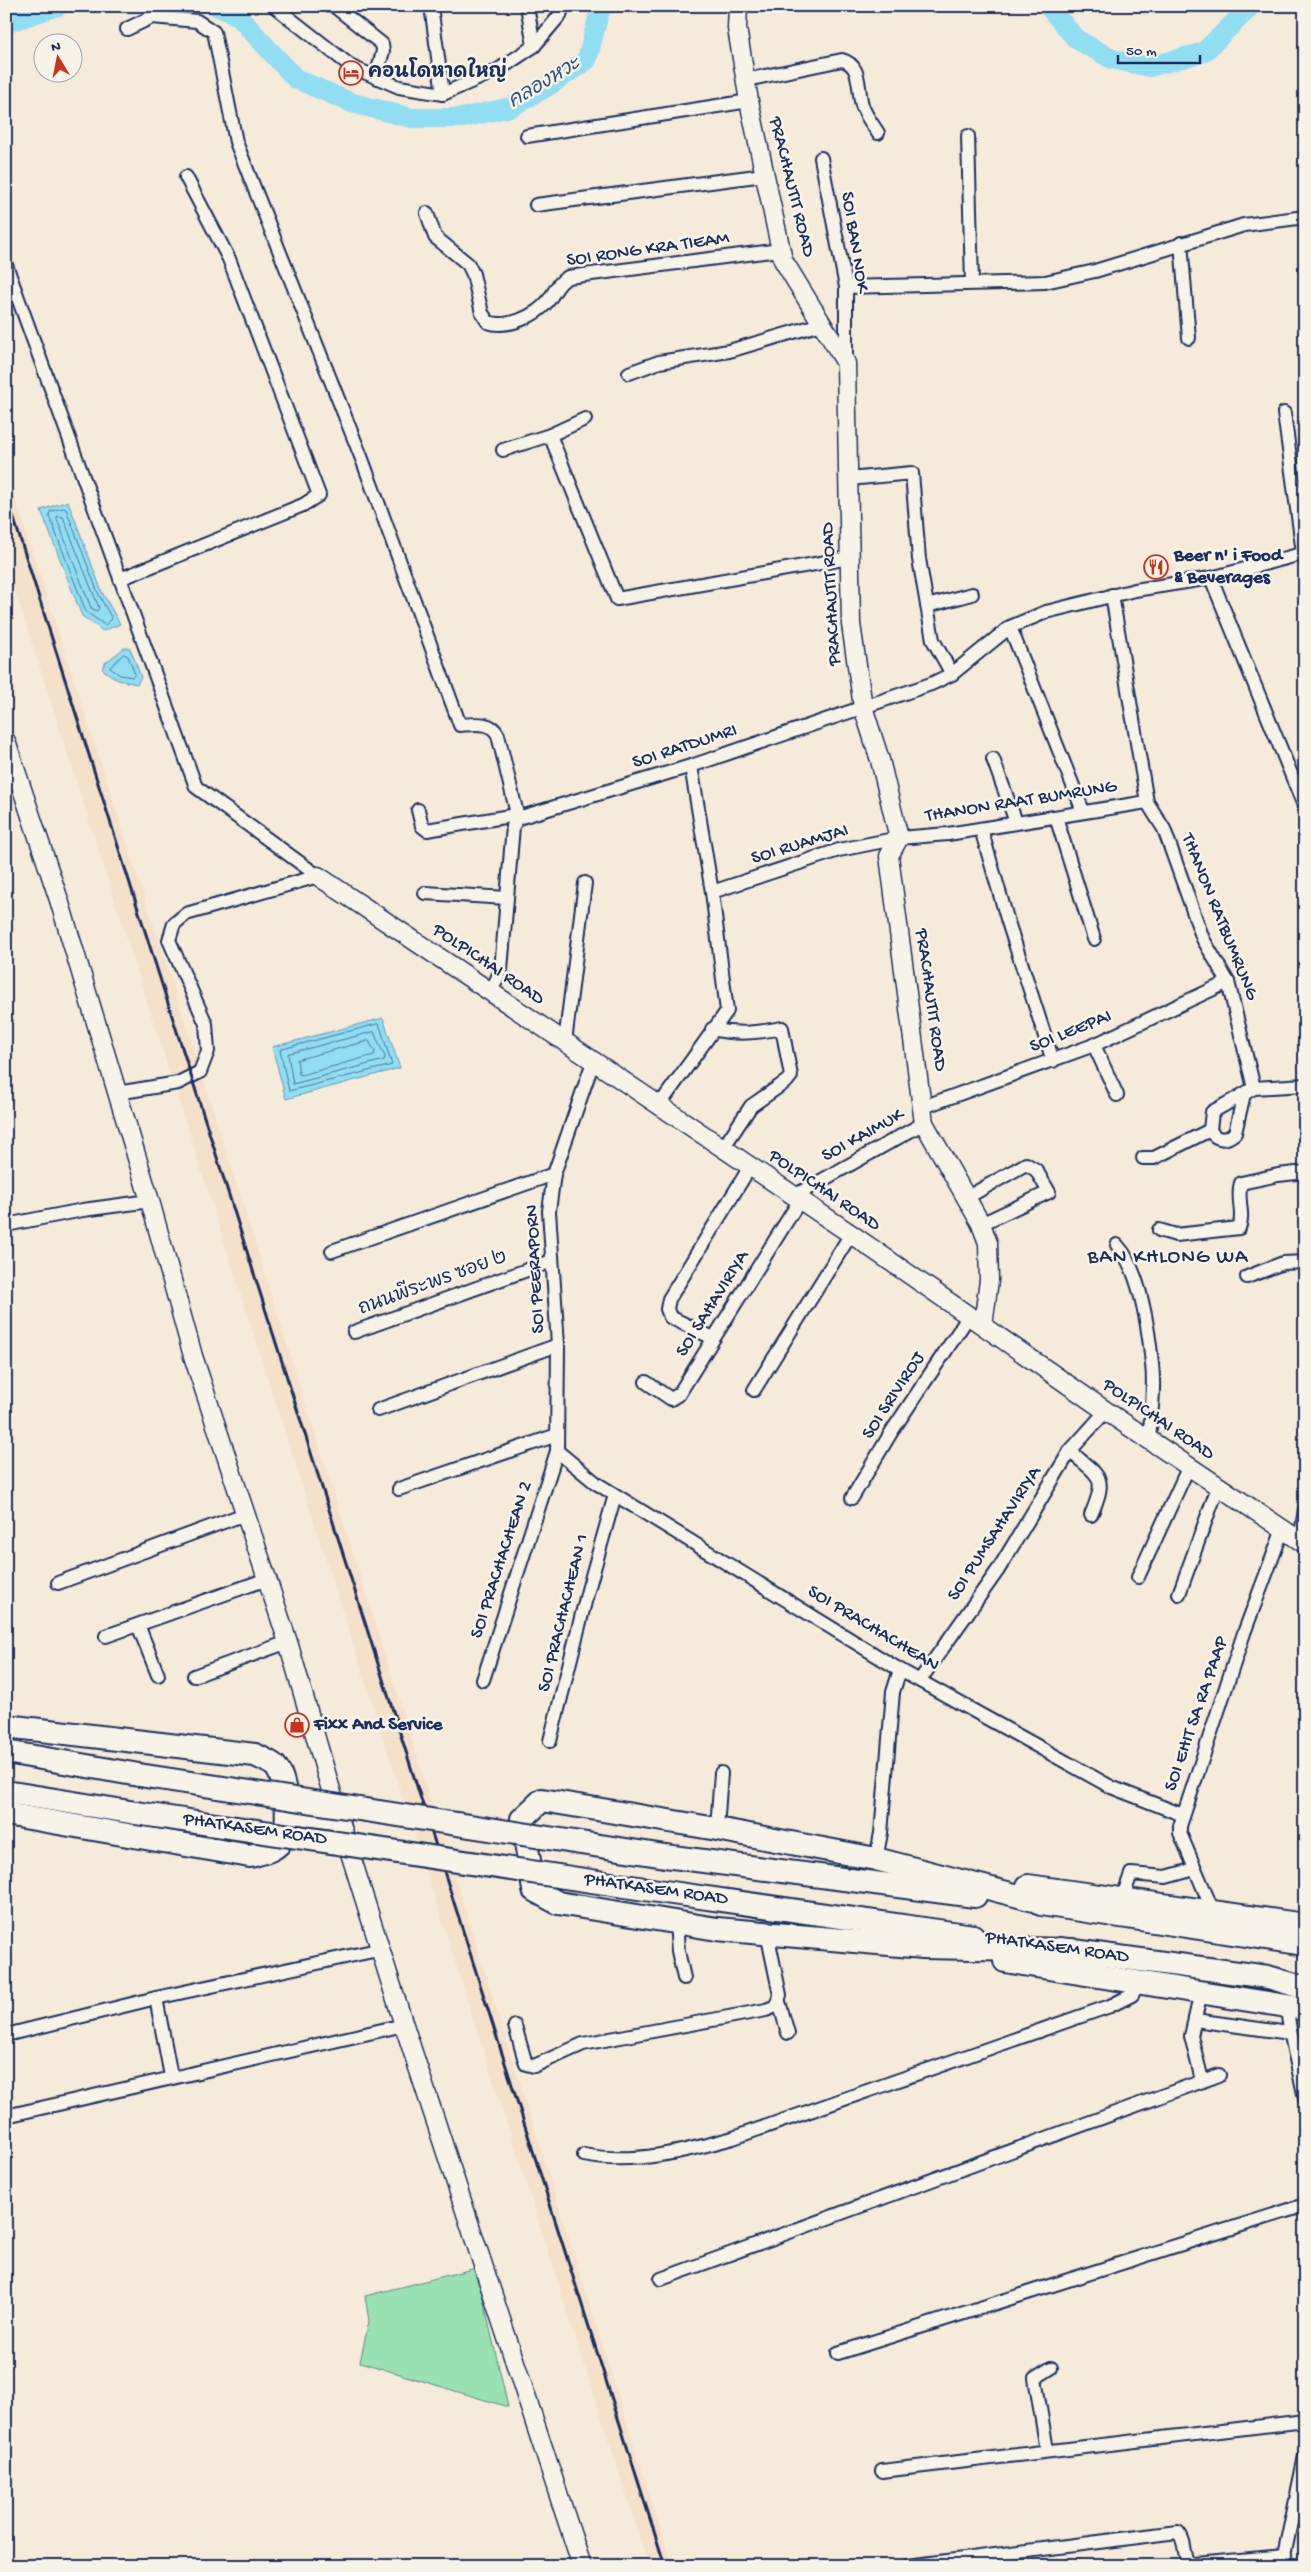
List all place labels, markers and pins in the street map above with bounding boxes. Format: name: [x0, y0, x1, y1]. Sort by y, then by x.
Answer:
place label: คอนโดหาดใหญ่: [368, 57, 507, 85]
hotel icon: คอนโดหาดใหญ่: [338, 60, 364, 86]
place label: Beer n' i Food & Beverages: [1173, 545, 1284, 590]
restaurant icon: Beer n' i Food & Beverages: [1143, 554, 1169, 580]
shop icon: Fixx And Service: [284, 1712, 310, 1738]
place label: Fixx And Service: [313, 1714, 443, 1737]

